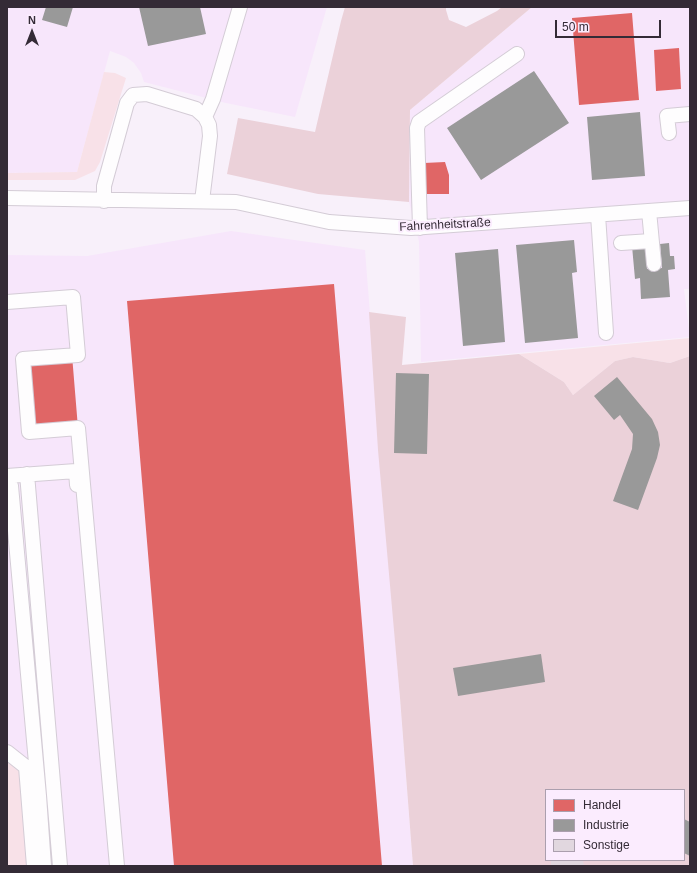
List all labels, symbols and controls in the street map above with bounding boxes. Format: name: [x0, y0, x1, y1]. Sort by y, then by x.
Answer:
north arrow: [12, 12, 52, 52]
scale bar: [557, 12, 663, 38]
text: N: [28, 14, 36, 26]
text: 50 m: [562, 20, 589, 34]
street label: Fahrenheitstraße: [399, 215, 491, 235]
legend: [545, 789, 685, 861]
text: Handel: [583, 798, 621, 812]
text: Industrie: [583, 818, 629, 832]
text: Sonstige: [583, 838, 630, 852]

